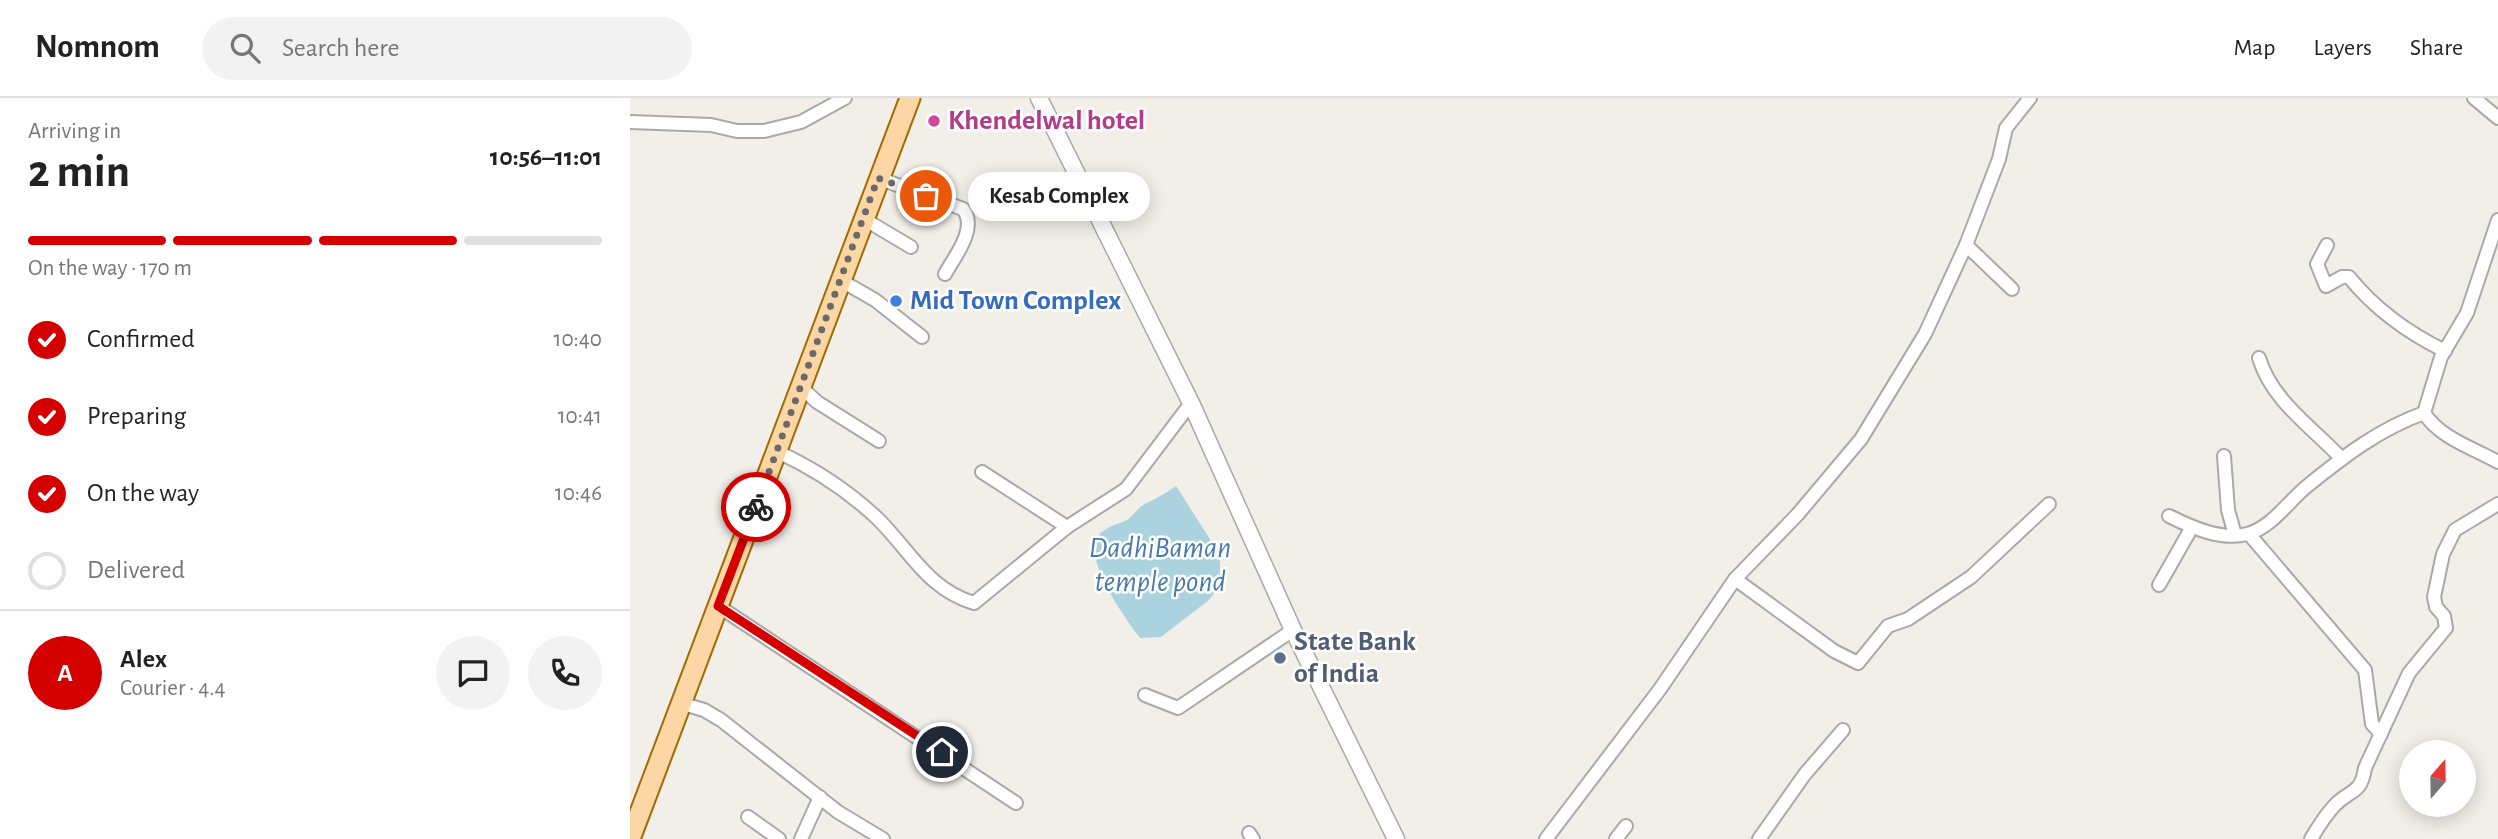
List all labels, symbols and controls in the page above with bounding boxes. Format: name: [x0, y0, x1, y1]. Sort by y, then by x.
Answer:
search box: [202, 17, 692, 80]
icon: search: [226, 29, 264, 67]
text: Nomnom: [35, 31, 160, 64]
text: Search here: [282, 35, 400, 61]
text: Map: [2233, 36, 2275, 60]
text: Layers: [2313, 36, 2372, 60]
text: Share: [2410, 36, 2463, 60]
place label: Khendelwal hotel: [948, 107, 1145, 135]
marker: Khendelwal hotel: [926, 113, 942, 129]
text: Arriving in: [28, 120, 121, 143]
text: 10:56–11:01: [490, 144, 602, 170]
text: 2 min: [28, 149, 130, 195]
pin: [896, 166, 956, 226]
callout: Kesab Complex: [968, 172, 1150, 220]
icon: bag: [907, 177, 945, 215]
text: Kesab Complex: [989, 185, 1129, 208]
text: On the way · 170 m: [28, 257, 192, 280]
place label: Mid Town Complex: [910, 287, 1121, 315]
marker: Mid Town Complex: [888, 293, 904, 309]
icon: check: [28, 321, 66, 359]
text: Confirmed: [87, 326, 195, 352]
text: 10:40: [553, 328, 602, 351]
icon: check: [28, 398, 66, 436]
text: Preparing: [87, 403, 186, 429]
text: 10:41: [558, 405, 602, 428]
courier: [721, 472, 791, 542]
icon: check: [28, 475, 66, 513]
text: On the way: [87, 480, 199, 506]
text: 10:46: [555, 482, 602, 505]
icon: bike: [737, 488, 775, 526]
water label: DadhiBaman temple pond: [1089, 533, 1231, 597]
text: Delivered: [87, 557, 185, 583]
place label: State Bank of India: [1294, 628, 1416, 688]
button: chat: [436, 636, 510, 710]
button: phone: [528, 636, 602, 710]
text: Alex: [120, 646, 167, 672]
marker: State Bank of India: [1272, 650, 1288, 666]
text: A: [57, 660, 73, 686]
text: Courier · 4.4: [120, 677, 226, 700]
pin: [912, 722, 972, 782]
icon: home: [923, 733, 961, 771]
north arrow: [2399, 740, 2476, 817]
map controls: [2399, 740, 2476, 817]

